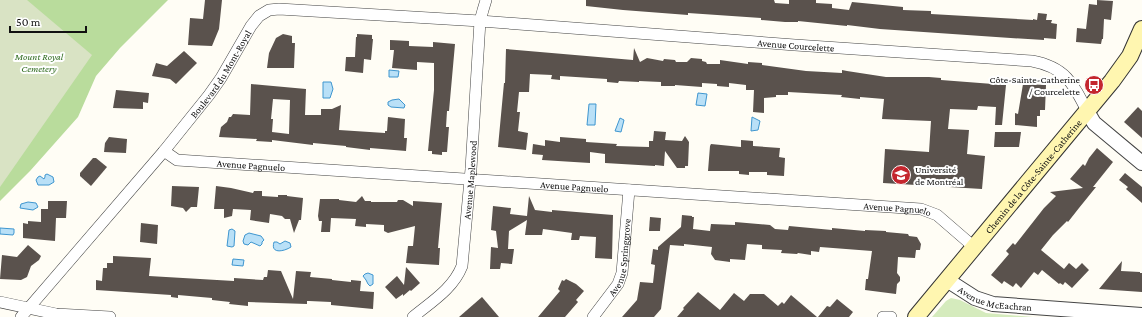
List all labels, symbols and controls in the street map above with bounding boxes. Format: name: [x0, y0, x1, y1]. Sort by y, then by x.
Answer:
scale bar: [10, 8, 86, 34]
text: 50 m: [16, 15, 41, 29]
street label: Boulevard du Mont-Royal: [188, 28, 254, 120]
street label: Avenue Courcelette: [757, 37, 835, 54]
park label: Mount Royal Cemetery: [14, 51, 64, 74]
place label: Côte-Sainte-Catherine / Courcelette: [990, 74, 1081, 97]
bus stop icon: Côte-Sainte-Catherine / Courcelette: [1083, 74, 1105, 96]
street label: Chemin de la Côte-Sainte-Catherine: [983, 117, 1084, 236]
street label: Avenue Maplewood: [461, 139, 479, 220]
street label: Avenue Pagnuelo: [216, 158, 286, 173]
school or university icon: Université de Montréal: [890, 164, 912, 186]
place label: Université de Montréal: [915, 164, 964, 187]
street label: Avenue Pagnuelo: [540, 179, 609, 194]
street label: Avenue Pagnuelo: [863, 200, 933, 218]
street label: Avenue Springgrove: [606, 217, 633, 298]
street label: Avenue McEachran: [956, 284, 1033, 313]

